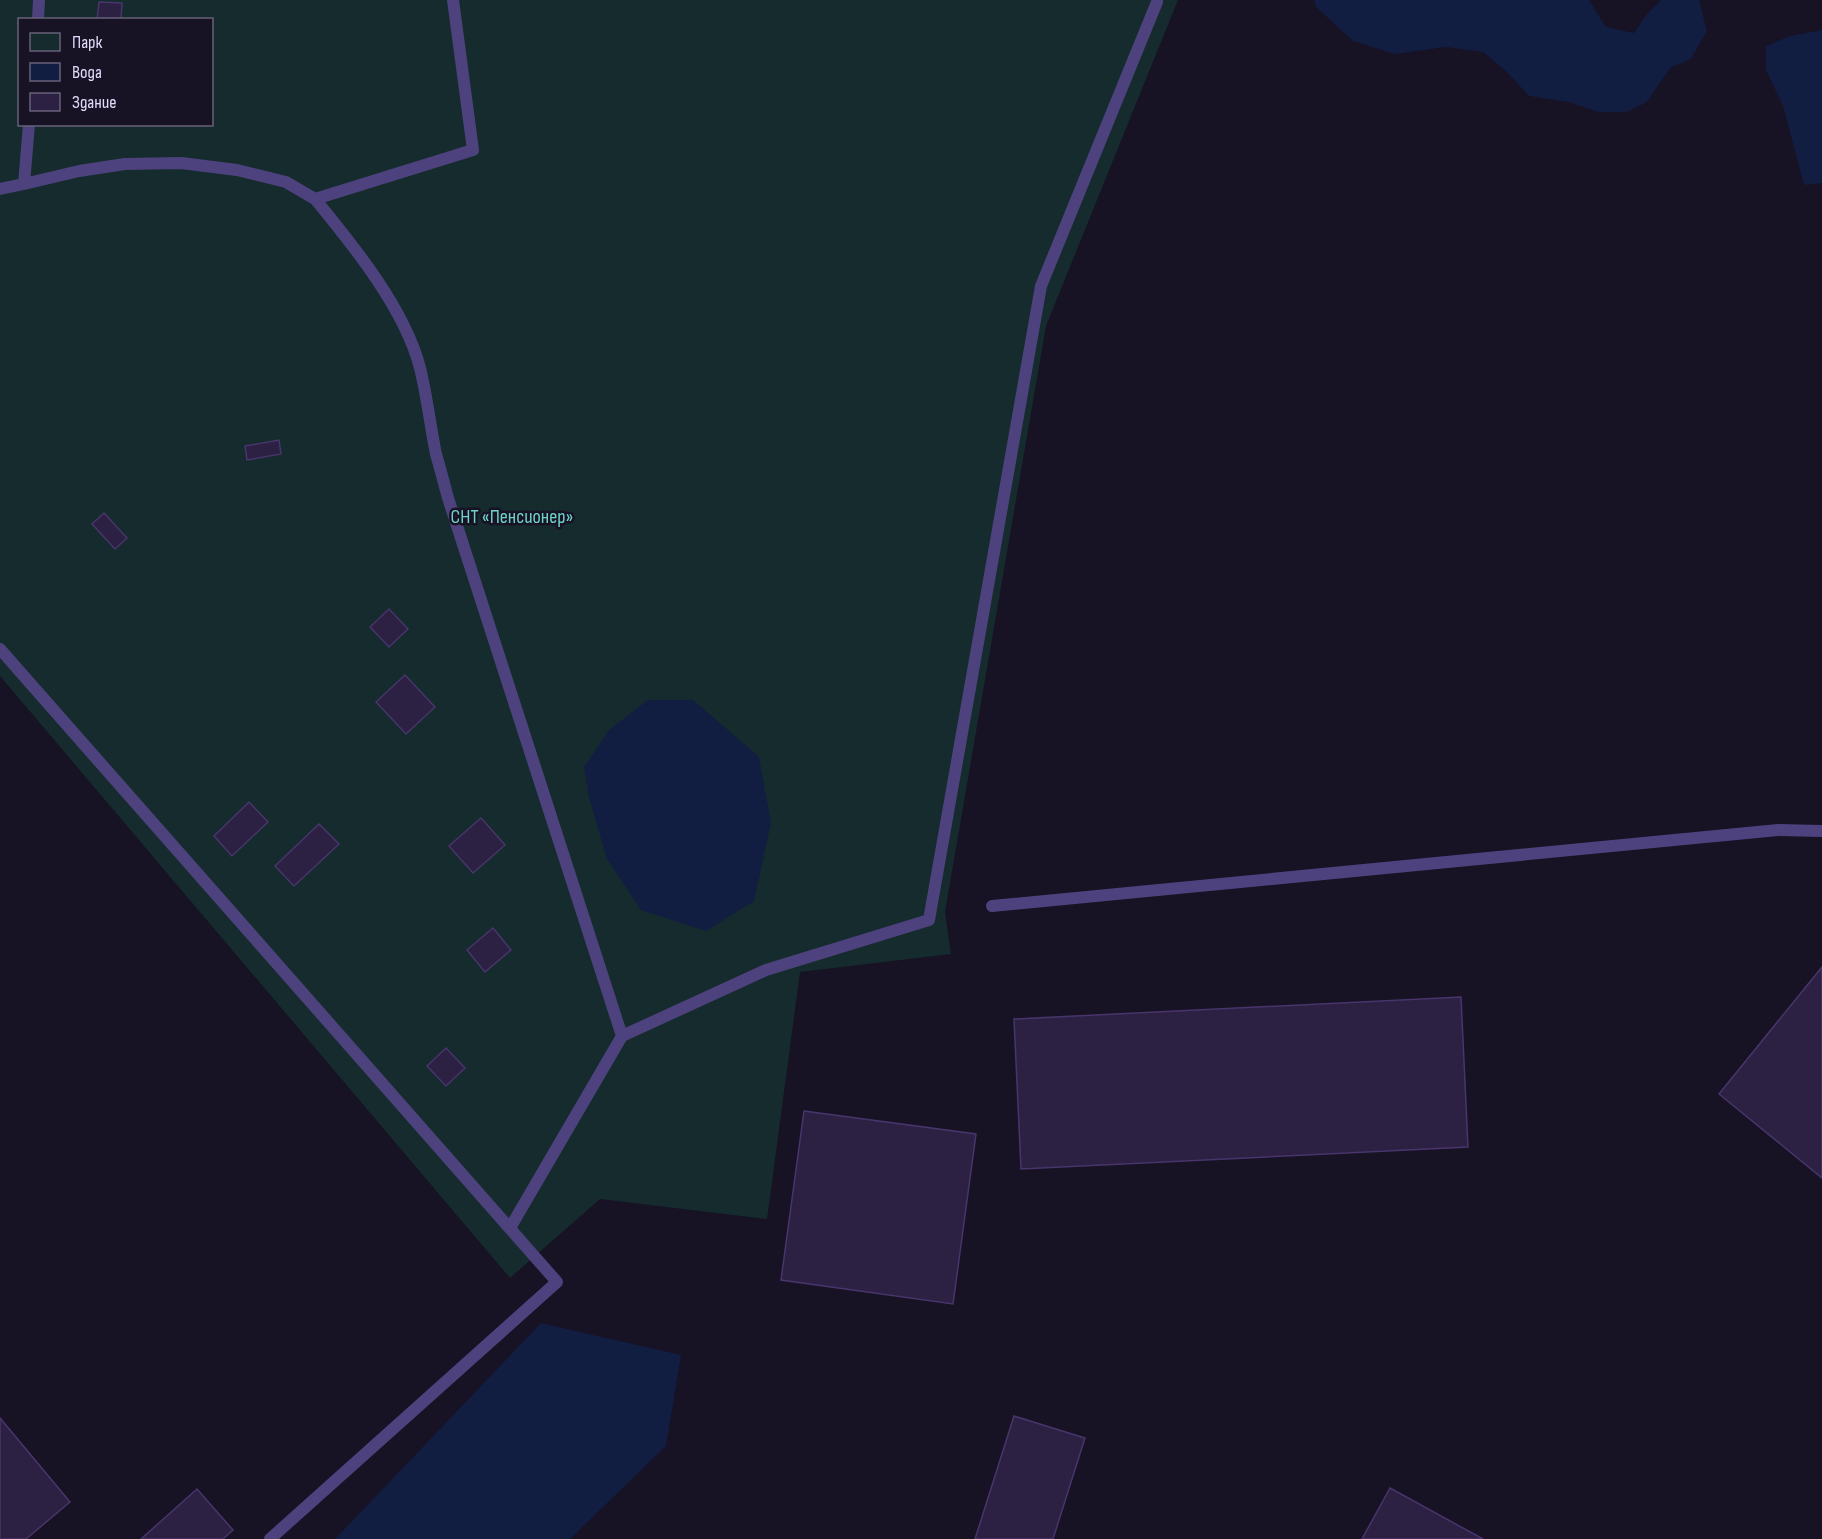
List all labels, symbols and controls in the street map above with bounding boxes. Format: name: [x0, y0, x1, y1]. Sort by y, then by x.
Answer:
legend: [18, 18, 213, 126]
text: Парк: [72, 32, 103, 53]
text: Вода: [72, 62, 102, 83]
text: Здание: [72, 92, 117, 113]
park label: СНТ «Пенсионер»: [451, 505, 573, 529]

